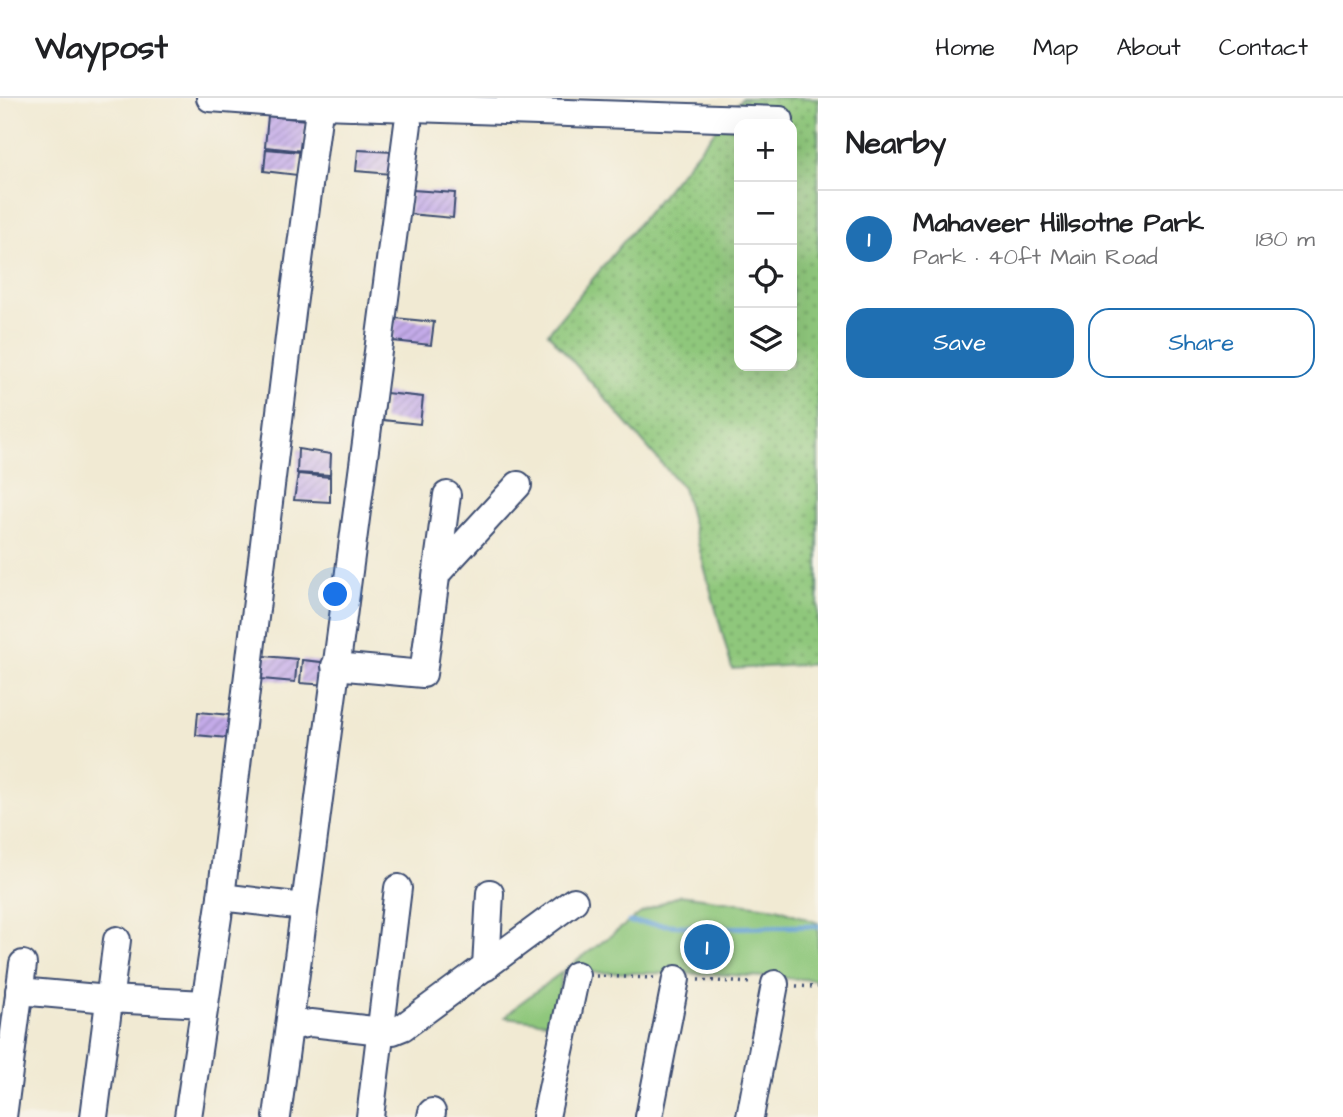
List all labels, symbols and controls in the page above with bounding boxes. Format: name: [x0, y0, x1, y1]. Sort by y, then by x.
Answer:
text: Waypost: [35, 25, 168, 71]
text: Home: [935, 31, 995, 65]
text: Map: [1033, 31, 1078, 65]
text: About: [1116, 31, 1181, 65]
text: Contact: [1219, 31, 1308, 65]
map controls: [734, 119, 797, 371]
button: +: [734, 119, 797, 182]
text: Nearby: [846, 123, 946, 165]
button: −: [734, 182, 797, 245]
text: Mahaveer Hillsotne Park: [913, 205, 1204, 241]
text: 1: [868, 223, 870, 255]
text: 180 m: [1256, 223, 1315, 255]
text: Park · 40ft Main Road: [913, 241, 1158, 273]
button: locate: [734, 245, 797, 308]
button: layers: [734, 308, 797, 371]
button: Save: [846, 308, 1074, 378]
button: Share: [1088, 308, 1315, 378]
your location: [318, 577, 352, 611]
pin: 1: [684, 921, 730, 973]

